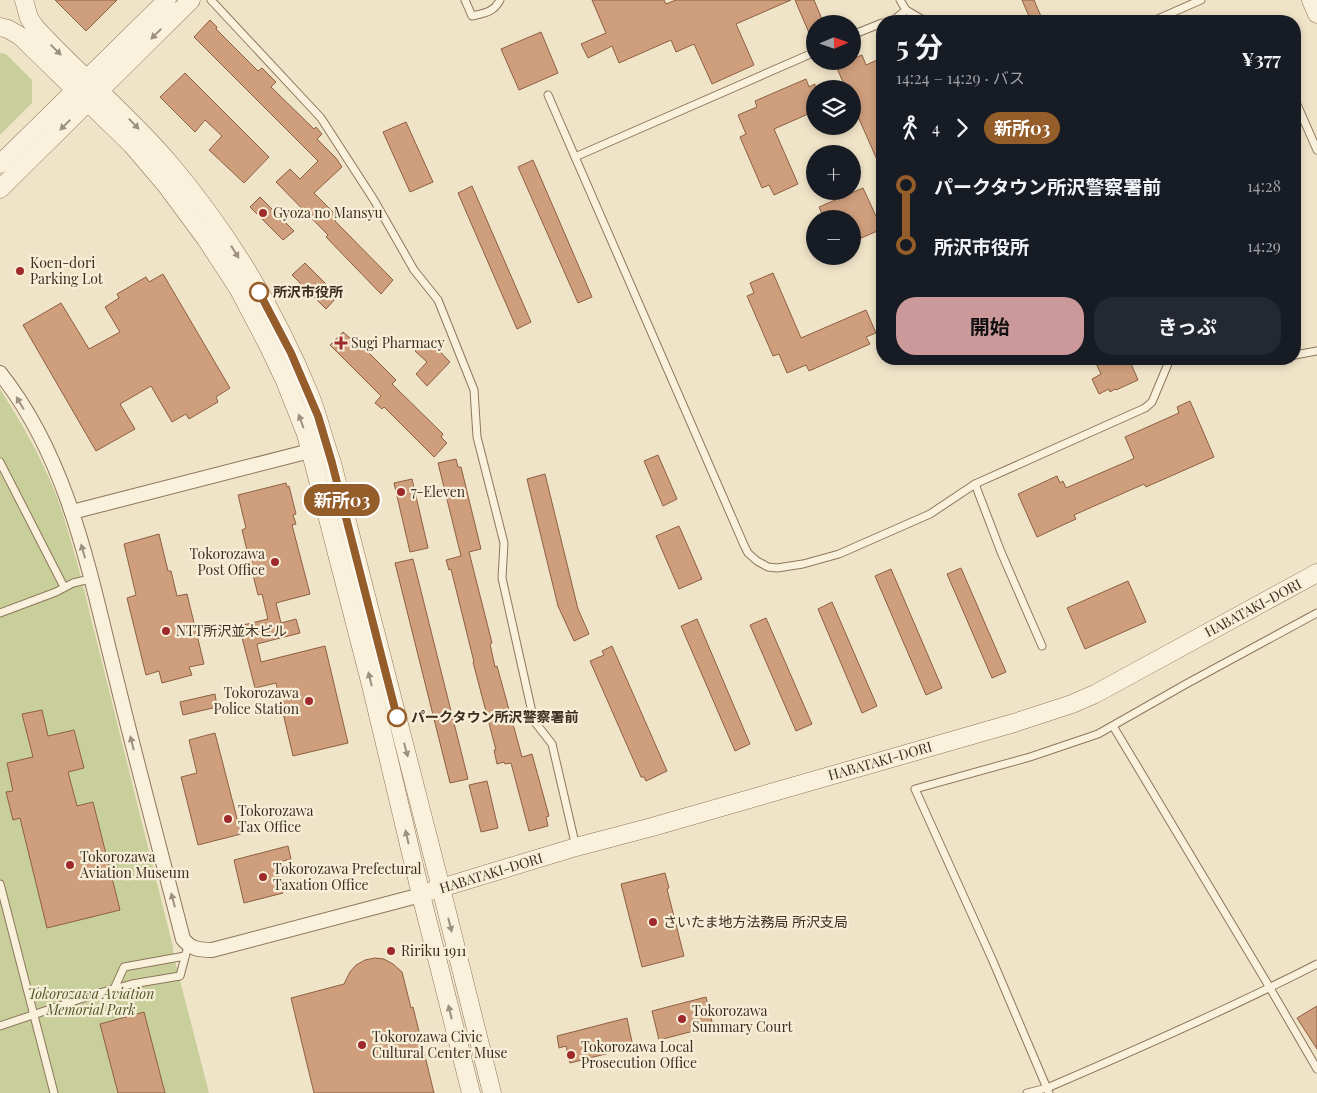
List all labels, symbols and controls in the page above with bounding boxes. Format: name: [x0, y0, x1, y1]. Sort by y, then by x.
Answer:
north arrow: [806, 15, 861, 70]
map controls: [806, 15, 861, 265]
text: 5 分: [896, 27, 943, 64]
one-way arrow: [150, 28, 162, 40]
one-way arrow: [50, 44, 62, 56]
text: ¥377: [1242, 45, 1281, 71]
text: 14:24 – 14:29 · バス: [896, 67, 1025, 88]
button: layers: [806, 80, 861, 135]
icon: walk: [896, 114, 924, 142]
icon: forward: [948, 114, 976, 142]
text: 新所03: [994, 116, 1050, 140]
text: 4: [932, 117, 940, 138]
one-way arrow: [128, 118, 140, 130]
one-way arrow: [59, 119, 71, 131]
button: +: [806, 145, 861, 200]
text: パークタウン所沢警察署前: [934, 173, 1161, 199]
text: 14:28: [1247, 175, 1281, 196]
place label: Gyoza no Mansyu: [273, 203, 383, 222]
marker: Gyoza no Mansyu: [257, 207, 269, 219]
button: −: [806, 210, 861, 265]
text: 所沢市役所: [934, 233, 1029, 259]
text: 14:29: [1247, 235, 1281, 256]
one-way arrow: [230, 245, 239, 258]
place label: Koen-dori Parking Lot: [30, 253, 104, 288]
marker: Koen-dori Parking Lot: [14, 265, 26, 277]
marker: 所沢市役所: [249, 282, 269, 302]
place label: 所沢市役所: [273, 282, 343, 301]
button: 開始: [896, 297, 1084, 355]
button: きっぷ: [1094, 297, 1281, 355]
place label: Sugi Pharmacy: [351, 333, 444, 352]
marker: Sugi Pharmacy: [335, 337, 347, 349]
one-way arrow: [15, 396, 24, 409]
one-way arrow: [297, 413, 304, 428]
place label: 7-Eleven: [411, 482, 466, 501]
line badge: 新所03: [307, 484, 377, 516]
marker: 7-Eleven: [395, 486, 407, 498]
text: 新所03: [314, 488, 370, 512]
one-way arrow: [78, 544, 86, 559]
place label: Tokorozawa Post Office: [190, 544, 265, 579]
marker: Tokorozawa Post Office: [269, 556, 281, 568]
street label: HABATAKI-DORI: [1201, 574, 1305, 641]
place label: NTT所沢並木ビル: [176, 621, 287, 640]
marker: NTT所沢並木ビル: [160, 625, 172, 637]
one-way arrow: [365, 671, 373, 686]
place label: Tokorozawa Police Station: [213, 683, 300, 718]
marker: Tokorozawa Police Station: [303, 695, 315, 707]
marker: パークタウン所沢警察署前: [387, 707, 407, 727]
place label: パークタウン所沢警察署前: [411, 707, 578, 726]
one-way arrow: [128, 735, 136, 750]
street label: HABATAKI-DORI: [826, 737, 934, 784]
one-way arrow: [402, 743, 410, 758]
place label: Tokorozawa Tax Office: [238, 801, 313, 836]
marker: Tokorozawa Tax Office: [222, 813, 234, 825]
one-way arrow: [403, 830, 411, 845]
place label: Tokorozawa Aviation Museum: [79, 847, 190, 882]
street label: HABATAKI-DORI: [437, 848, 545, 897]
marker: Tokorozawa Aviation Museum: [64, 859, 76, 871]
place label: Tokorozawa Prefectural Taxation Office: [273, 859, 422, 894]
marker: Tokorozawa Prefectural Taxation Office: [257, 871, 269, 883]
one-way arrow: [169, 892, 177, 907]
place label: さいたま地方法務局 所沢支局: [663, 912, 848, 931]
marker: さいたま地方法務局 所沢支局: [647, 916, 659, 928]
one-way arrow: [446, 917, 454, 932]
place label: Ririku 1911: [401, 941, 467, 960]
marker: Ririku 1911: [385, 945, 397, 957]
park label: Tokorozawa Aviation Memorial Park: [28, 984, 154, 1019]
place label: Tokorozawa Summary Court: [692, 1001, 794, 1036]
one-way arrow: [446, 1004, 454, 1019]
marker: Tokorozawa Summary Court: [676, 1013, 688, 1025]
place label: Tokorozawa Civic Cultural Center Muse: [372, 1027, 508, 1062]
place label: Tokorozawa Local Prosecution Office: [581, 1037, 697, 1072]
marker: Tokorozawa Civic Cultural Center Muse: [356, 1039, 368, 1051]
marker: Tokorozawa Local Prosecution Office: [565, 1049, 577, 1061]

